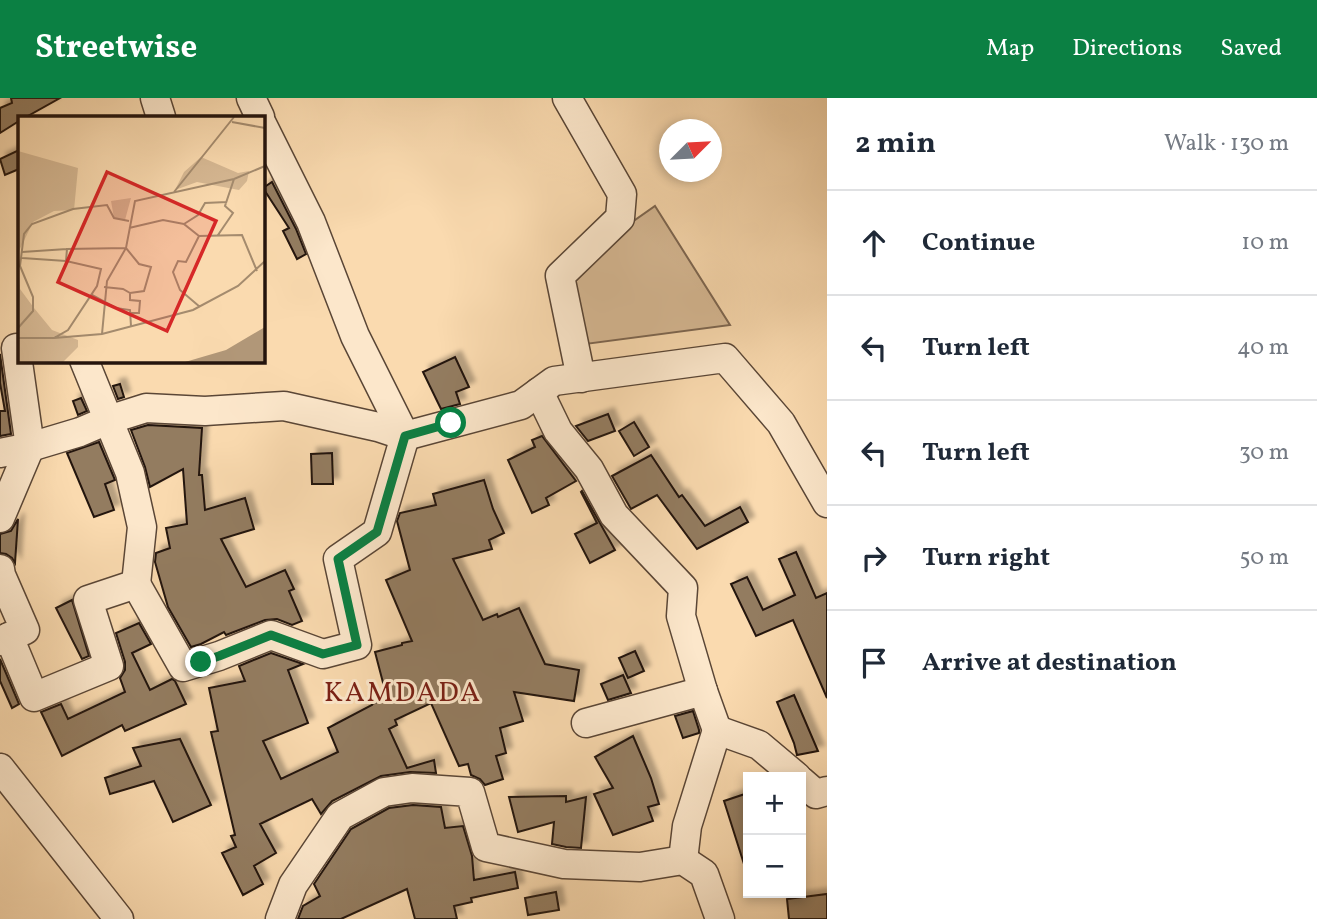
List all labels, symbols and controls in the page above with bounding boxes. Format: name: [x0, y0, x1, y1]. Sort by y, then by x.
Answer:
text: Streetwise: [35, 26, 197, 72]
text: Map: [986, 32, 1034, 66]
text: Directions: [1072, 32, 1182, 66]
text: Saved: [1220, 32, 1282, 66]
inset map: [18, 116, 264, 362]
north arrow: [659, 119, 722, 182]
text: 2 min: [855, 123, 936, 165]
text: Walk · 130 m: [1164, 128, 1289, 160]
icon: ahead: [855, 224, 893, 262]
text: Continue: [922, 225, 1035, 261]
text: 10 m: [1241, 227, 1289, 259]
icon: left: [855, 329, 893, 367]
text: Turn left: [922, 330, 1030, 366]
text: 40 m: [1237, 332, 1289, 364]
route start: [435, 407, 466, 438]
icon: left: [855, 434, 893, 472]
text: Turn left: [922, 435, 1030, 471]
text: 30 m: [1239, 437, 1289, 469]
icon: right: [855, 539, 893, 577]
text: Turn right: [922, 540, 1050, 576]
text: 50 m: [1240, 542, 1289, 574]
icon: arrive: [855, 644, 893, 682]
text: Arrive at destination: [922, 645, 1177, 681]
route end: [185, 646, 216, 677]
district label: KAMDADA: [324, 674, 482, 713]
map controls: [743, 772, 806, 898]
button: +: [743, 772, 806, 835]
button: −: [743, 835, 806, 898]

